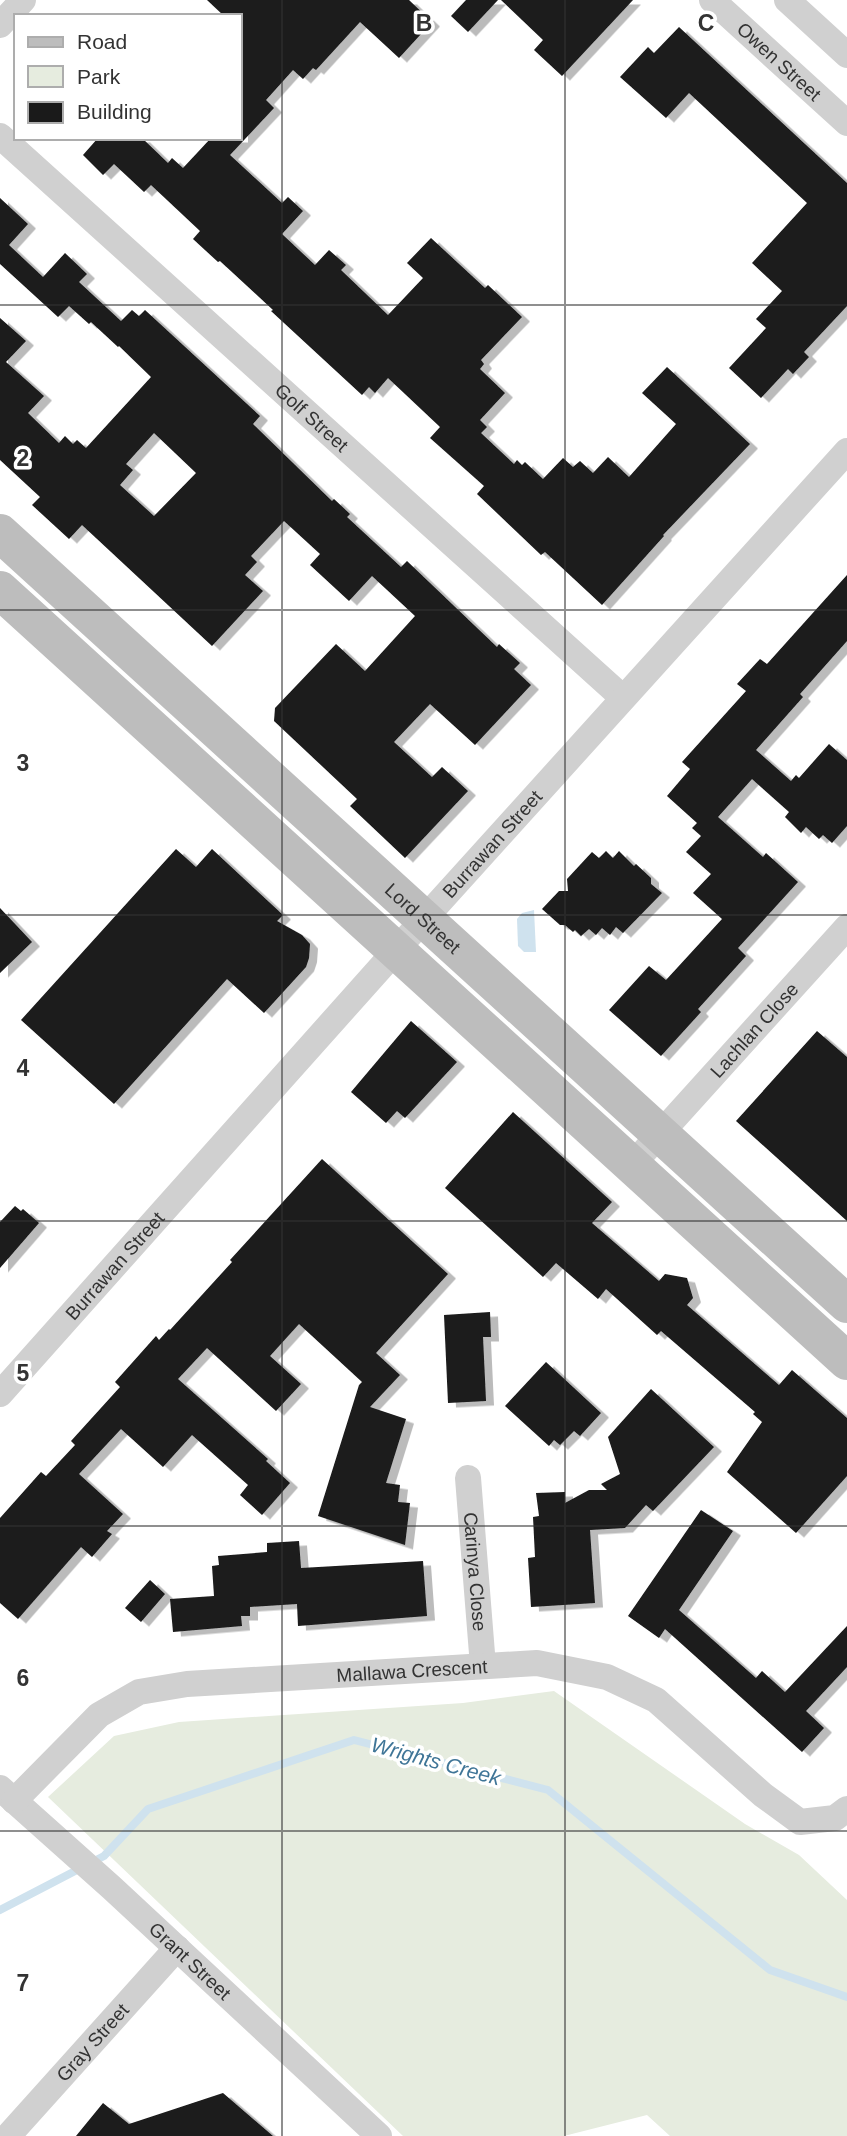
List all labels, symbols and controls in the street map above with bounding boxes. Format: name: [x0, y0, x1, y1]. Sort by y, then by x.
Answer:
text: B: [416, 10, 432, 36]
text: C: [698, 10, 714, 36]
legend: [14, 14, 242, 140]
street label: Owen Street: [733, 18, 826, 105]
text: Road: [77, 30, 127, 53]
text: Park: [77, 65, 121, 88]
text: Building: [77, 100, 152, 123]
street label: Golf Street: [271, 379, 353, 456]
text: 2: [17, 445, 29, 471]
text: 3: [17, 750, 29, 776]
street label: Burrawan Street: [438, 785, 546, 902]
street label: Lord Street: [381, 879, 465, 958]
street label: Lachlan Close: [706, 978, 802, 1082]
text: 4: [17, 1055, 30, 1081]
street label: Burrawan Street: [61, 1207, 169, 1324]
text: 5: [17, 1360, 30, 1386]
street label: Carinya Close: [460, 1511, 491, 1632]
street label: Mallawa Crescent: [336, 1655, 489, 1686]
text: 6: [17, 1665, 29, 1691]
water label: Wrights Creek: [369, 1733, 505, 1790]
street label: Grant Street: [145, 1918, 236, 2004]
text: 7: [17, 1970, 29, 1996]
street label: Gray Street: [52, 1999, 133, 2085]

